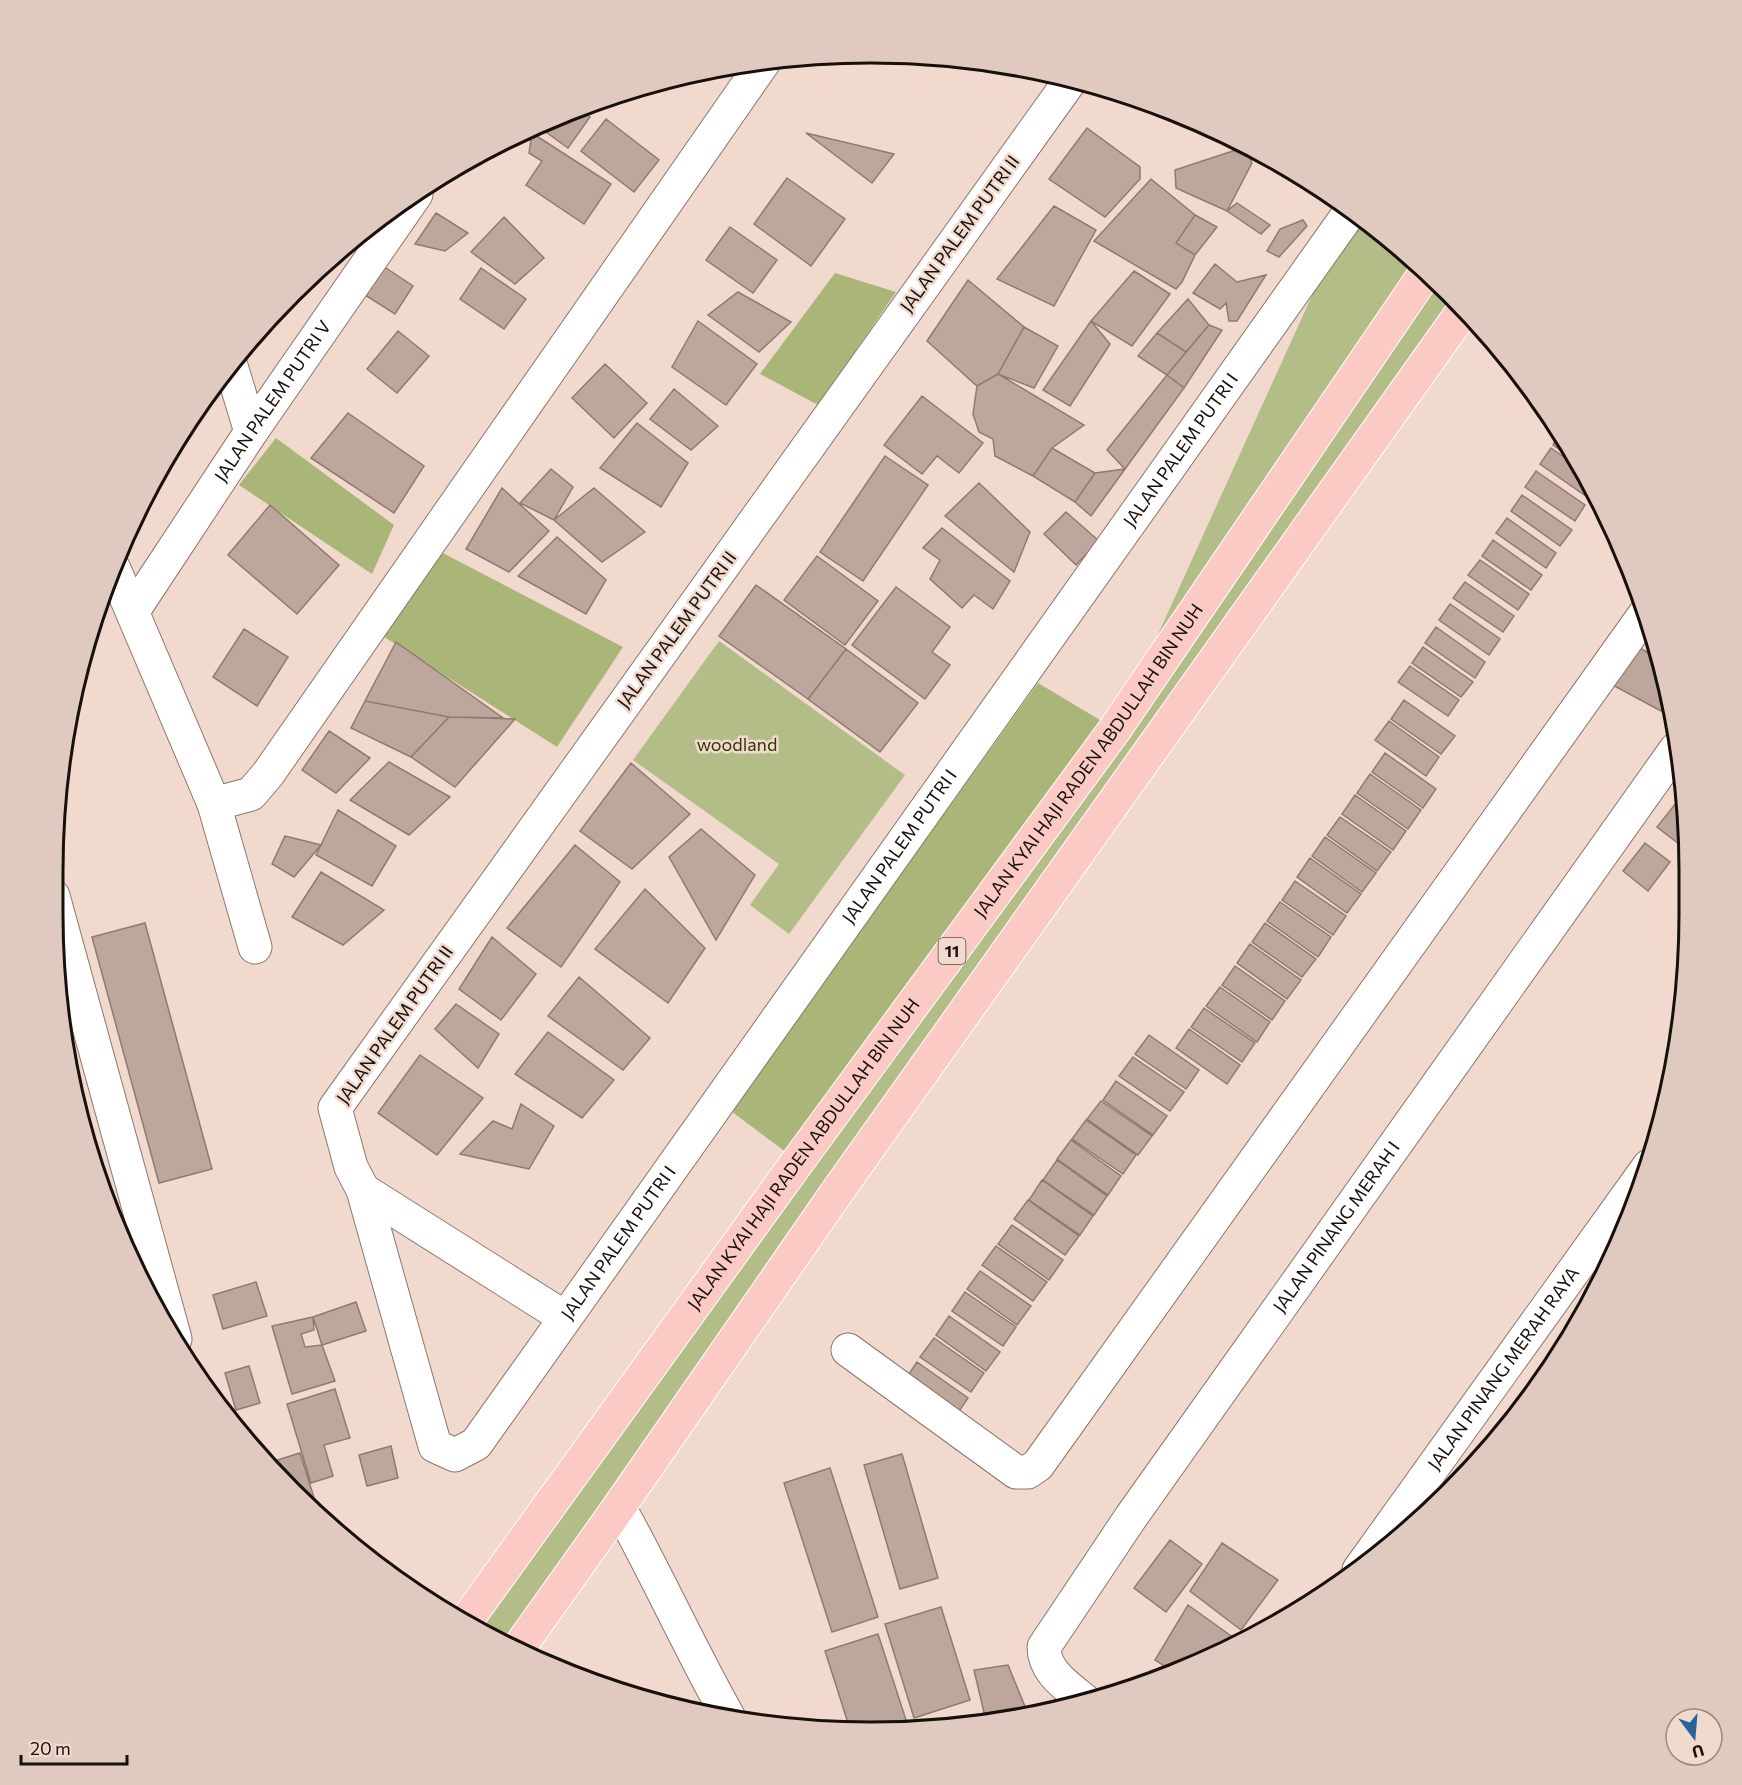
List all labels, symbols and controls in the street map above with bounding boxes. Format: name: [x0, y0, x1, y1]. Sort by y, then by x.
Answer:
street label: JALAN PALEM PUTRI II: [895, 151, 1023, 316]
street label: JALAN PALEM PUTRI V: [209, 316, 335, 486]
street label: JALAN PALEM PUTRI I: [1118, 368, 1242, 531]
street label: JALAN PALEM PUTRI II: [612, 547, 740, 712]
street label: JALAN KYAI HAJI RADEN ABDULLAH BIN NUH: [969, 599, 1207, 921]
park label: woodland: [697, 733, 777, 755]
street label: JALAN PALEM PUTRI I: [837, 765, 961, 927]
road number: 11: [938, 938, 966, 964]
street label: JALAN PALEM PUTRI II: [331, 941, 457, 1108]
street label: JALAN KYAI HAJI RADEN ABDULLAH BIN NUH: [682, 994, 924, 1314]
street label: JALAN PINANG MERAH I: [1268, 1137, 1404, 1316]
street label: JALAN PALEM PUTRI I: [556, 1161, 680, 1324]
street label: JALAN PINANG MERAH RAYA: [1422, 1262, 1583, 1474]
north arrow: [1664, 1707, 1724, 1767]
scale bar: [21, 1728, 128, 1766]
text: 20 m: [30, 1737, 71, 1759]
text: U: [1690, 1741, 1706, 1763]

